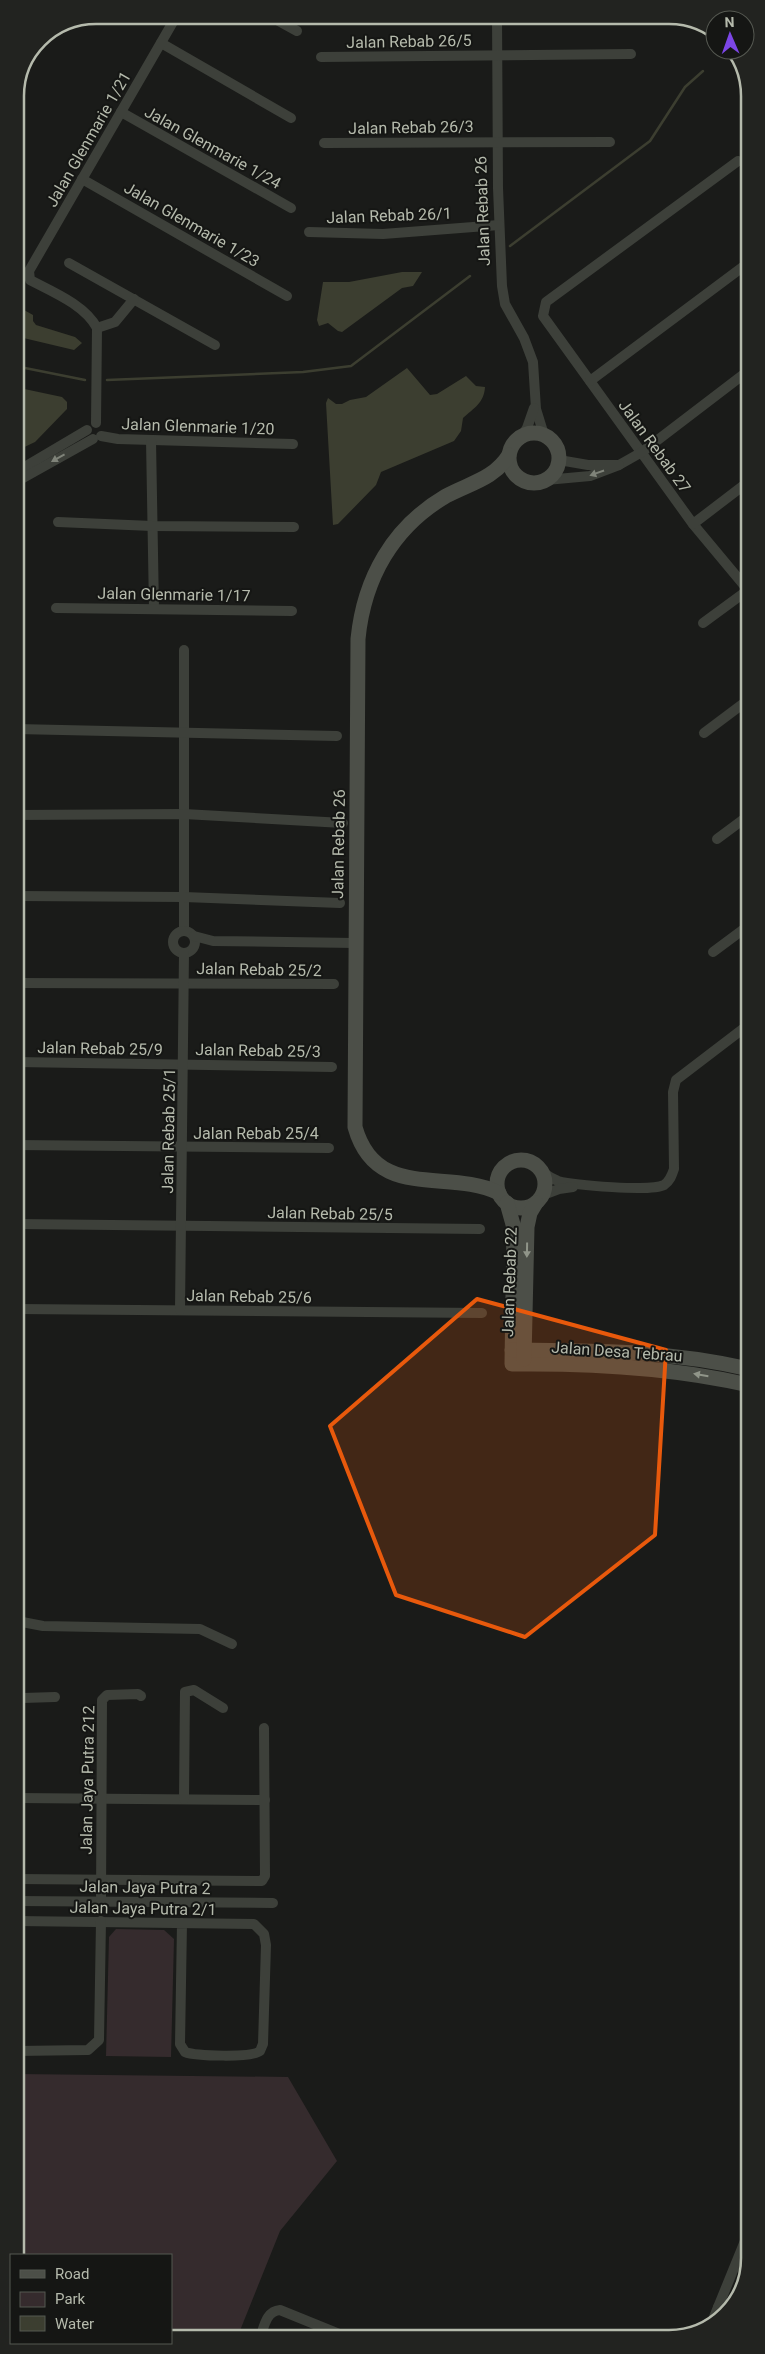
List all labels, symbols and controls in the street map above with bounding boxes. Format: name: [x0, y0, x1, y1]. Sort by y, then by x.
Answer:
north arrow: [705, 10, 755, 60]
text: N: [724, 14, 735, 30]
street label: Jalan Rebab 26/5: [346, 31, 472, 52]
street label: Jalan Glenmarie 1/21: [42, 68, 135, 210]
street label: Jalan Glenmarie 1/24: [141, 102, 284, 193]
street label: Jalan Rebab 26/3: [348, 117, 474, 138]
street label: Jalan Rebab 26: [471, 156, 494, 266]
street label: Jalan Glenmarie 1/23: [121, 178, 263, 271]
street label: Jalan Rebab 26/1: [326, 204, 452, 227]
street label: Jalan Rebab 27: [615, 396, 695, 496]
street label: Jalan Glenmarie 1/20: [121, 414, 275, 439]
one-way arrow: [51, 454, 65, 463]
one-way arrow: [589, 470, 604, 477]
street label: Jalan Glenmarie 1/17: [97, 584, 251, 605]
street label: Jalan Rebab 26: [328, 789, 349, 899]
street label: Jalan Rebab 25/2: [196, 959, 322, 980]
street label: Jalan Rebab 25/9: [37, 1038, 163, 1059]
street label: Jalan Rebab 25/3: [195, 1040, 321, 1061]
street label: Jalan Rebab 25/1: [158, 1068, 179, 1194]
street label: Jalan Rebab 25/4: [193, 1124, 319, 1143]
street label: Jalan Rebab 25/5: [267, 1203, 393, 1224]
street label: Jalan Rebab 22: [498, 1227, 521, 1337]
one-way arrow: [522, 1242, 530, 1258]
street label: Jalan Rebab 25/6: [186, 1286, 312, 1307]
street label: Jalan Desa Tebrau: [551, 1337, 683, 1366]
one-way arrow: [693, 1371, 709, 1379]
street label: Jalan Jaya Putra 212: [77, 1705, 98, 1855]
street label: Jalan Jaya Putra 2: [79, 1877, 211, 1898]
street label: Jalan Jaya Putra 2/1: [69, 1898, 217, 1919]
legend: [10, 2254, 172, 2344]
text: Road: [55, 2265, 89, 2283]
text: Park: [55, 2290, 86, 2308]
text: Water: [55, 2315, 94, 2333]

